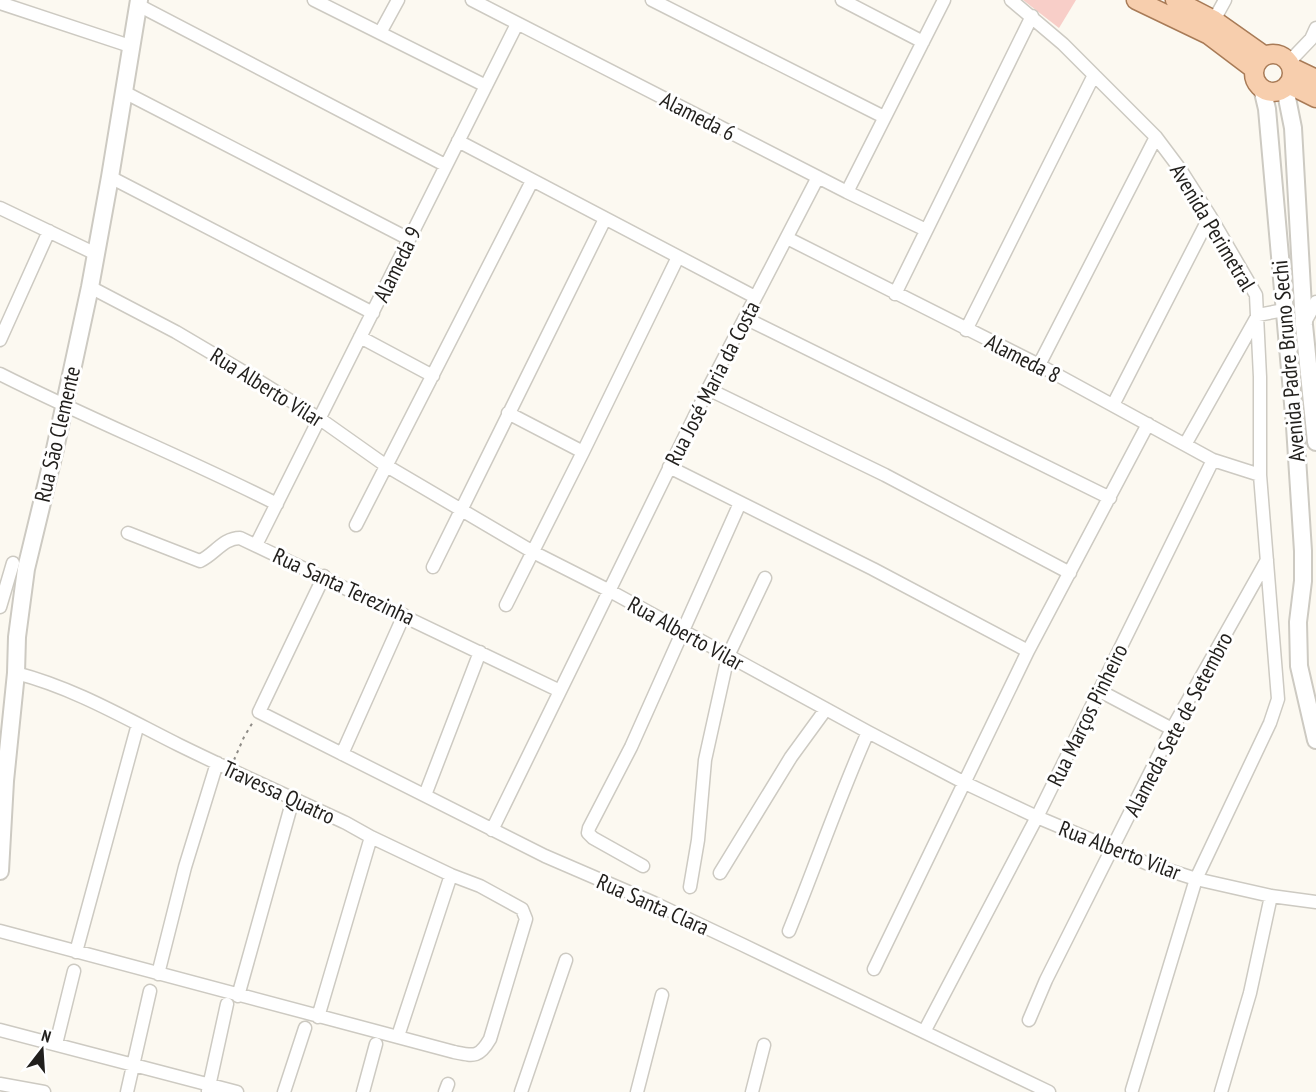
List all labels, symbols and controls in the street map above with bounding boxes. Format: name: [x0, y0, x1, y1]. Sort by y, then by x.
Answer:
street label: Alameda 6: [656, 85, 740, 147]
street label: Avenida Perimetral: [1164, 158, 1262, 296]
street label: Alameda 9: [367, 222, 427, 306]
street label: Avenida Padre Bruno Sechi: [1265, 259, 1311, 463]
street label: Rua José Maria da Costa: [658, 296, 766, 470]
street label: Alameda 8: [981, 327, 1065, 389]
street label: Rua Alberto Vilar: [205, 341, 329, 433]
street label: Rua São Clemente: [28, 363, 86, 505]
street label: Rua Santa Terezinha: [269, 541, 419, 631]
street label: Rua Alberto Vilar: [623, 590, 749, 676]
street label: Alameda Sete de Setembro: [1118, 627, 1238, 821]
street label: Rua Marços Pinheiro: [1040, 639, 1134, 791]
street label: Travessa Quatro: [218, 754, 340, 830]
street label: Rua Alberto Vilar: [1055, 814, 1185, 886]
street label: Rua Santa Clara: [593, 867, 713, 941]
north arrow: [12, 1020, 72, 1080]
text: N: [39, 1025, 53, 1046]

